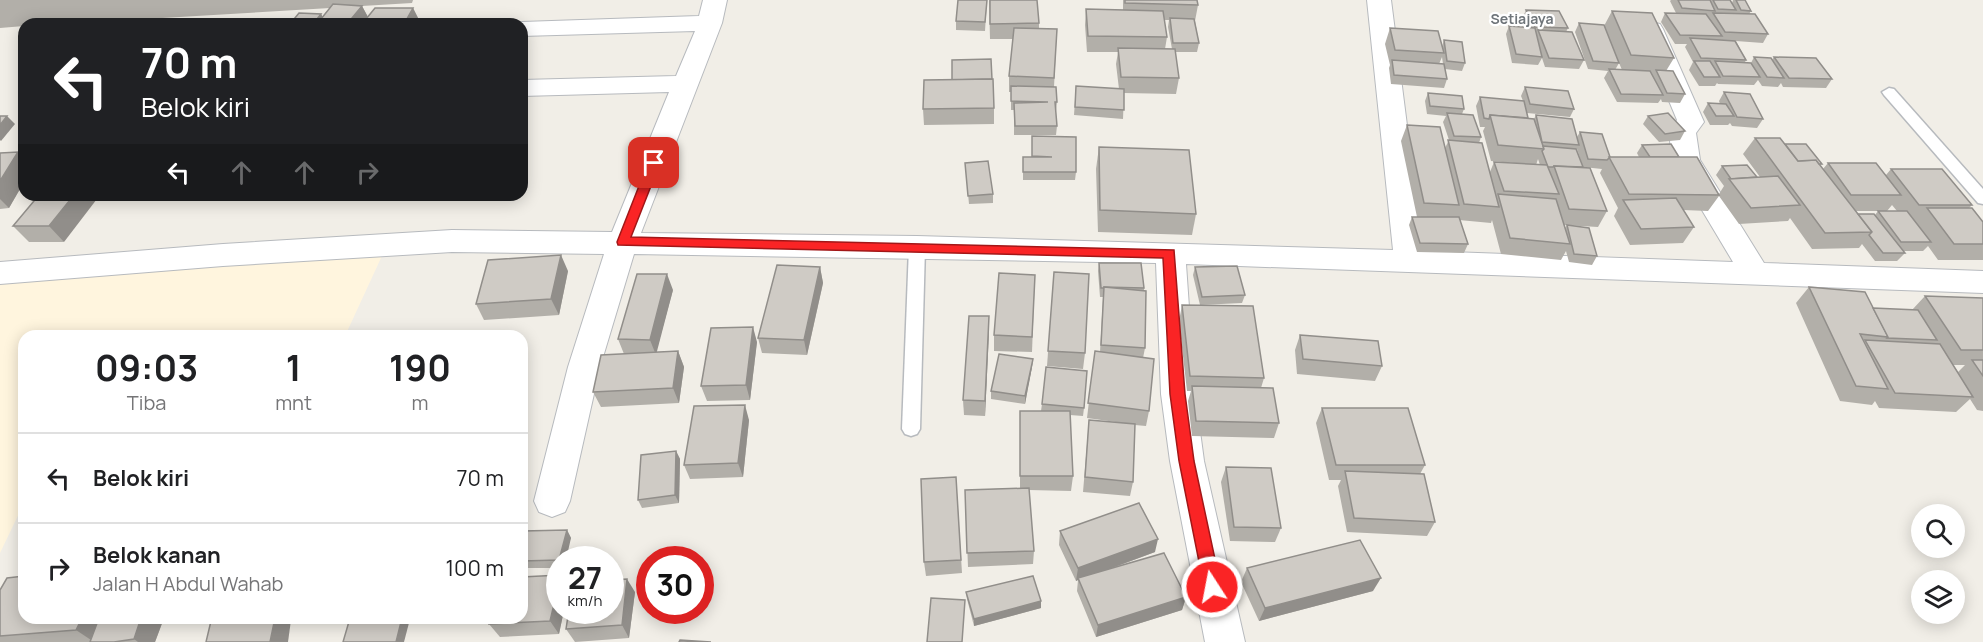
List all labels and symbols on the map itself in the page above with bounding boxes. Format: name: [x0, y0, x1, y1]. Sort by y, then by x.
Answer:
district label: Setiajaya: [1491, 9, 1554, 28]
pin: [628, 137, 679, 188]
speed limit sign: 30: [636, 546, 714, 624]
position arrow: [1180, 555, 1244, 619]

